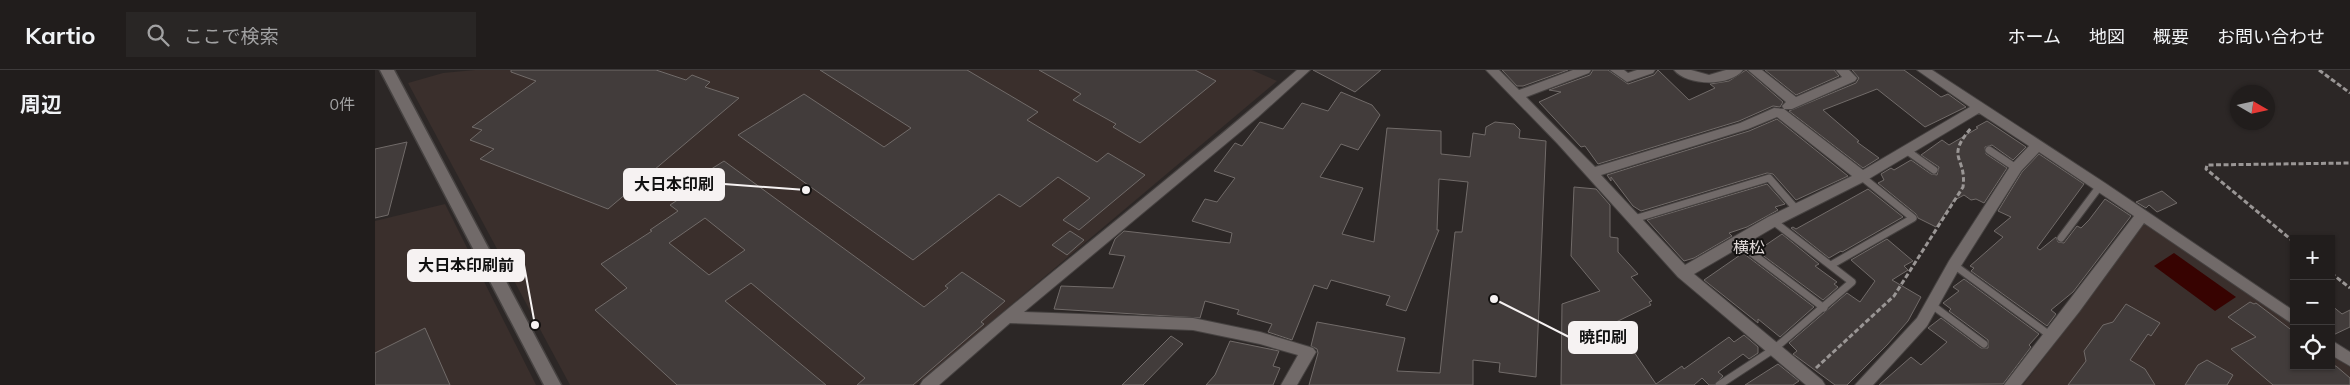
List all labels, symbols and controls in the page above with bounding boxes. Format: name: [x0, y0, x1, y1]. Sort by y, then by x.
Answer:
search box: [126, 12, 476, 57]
text: Kartio: [25, 20, 96, 50]
icon: search: [144, 21, 172, 49]
text: ここで検索: [184, 24, 279, 48]
text: ホーム: [2008, 25, 2061, 48]
text: 地図: [2089, 25, 2125, 48]
text: 概要: [2153, 25, 2189, 48]
text: お問い合わせ: [2217, 25, 2325, 48]
north arrow: [2230, 85, 2275, 130]
text: 周辺: [20, 91, 62, 117]
text: 0件: [329, 94, 355, 114]
callout: 大日本印刷: [624, 169, 724, 200]
text: 大日本印刷: [634, 174, 714, 194]
map controls: [2290, 235, 2335, 370]
button: +: [2290, 235, 2335, 280]
district label: 横松: [1733, 237, 1765, 257]
callout: 大日本印刷前: [408, 250, 524, 281]
text: 大日本印刷前: [418, 255, 514, 275]
button: −: [2290, 280, 2335, 325]
callout: 暁印刷: [1569, 322, 1637, 353]
button: locate: [2290, 325, 2335, 370]
text: 暁印刷: [1579, 327, 1627, 347]

